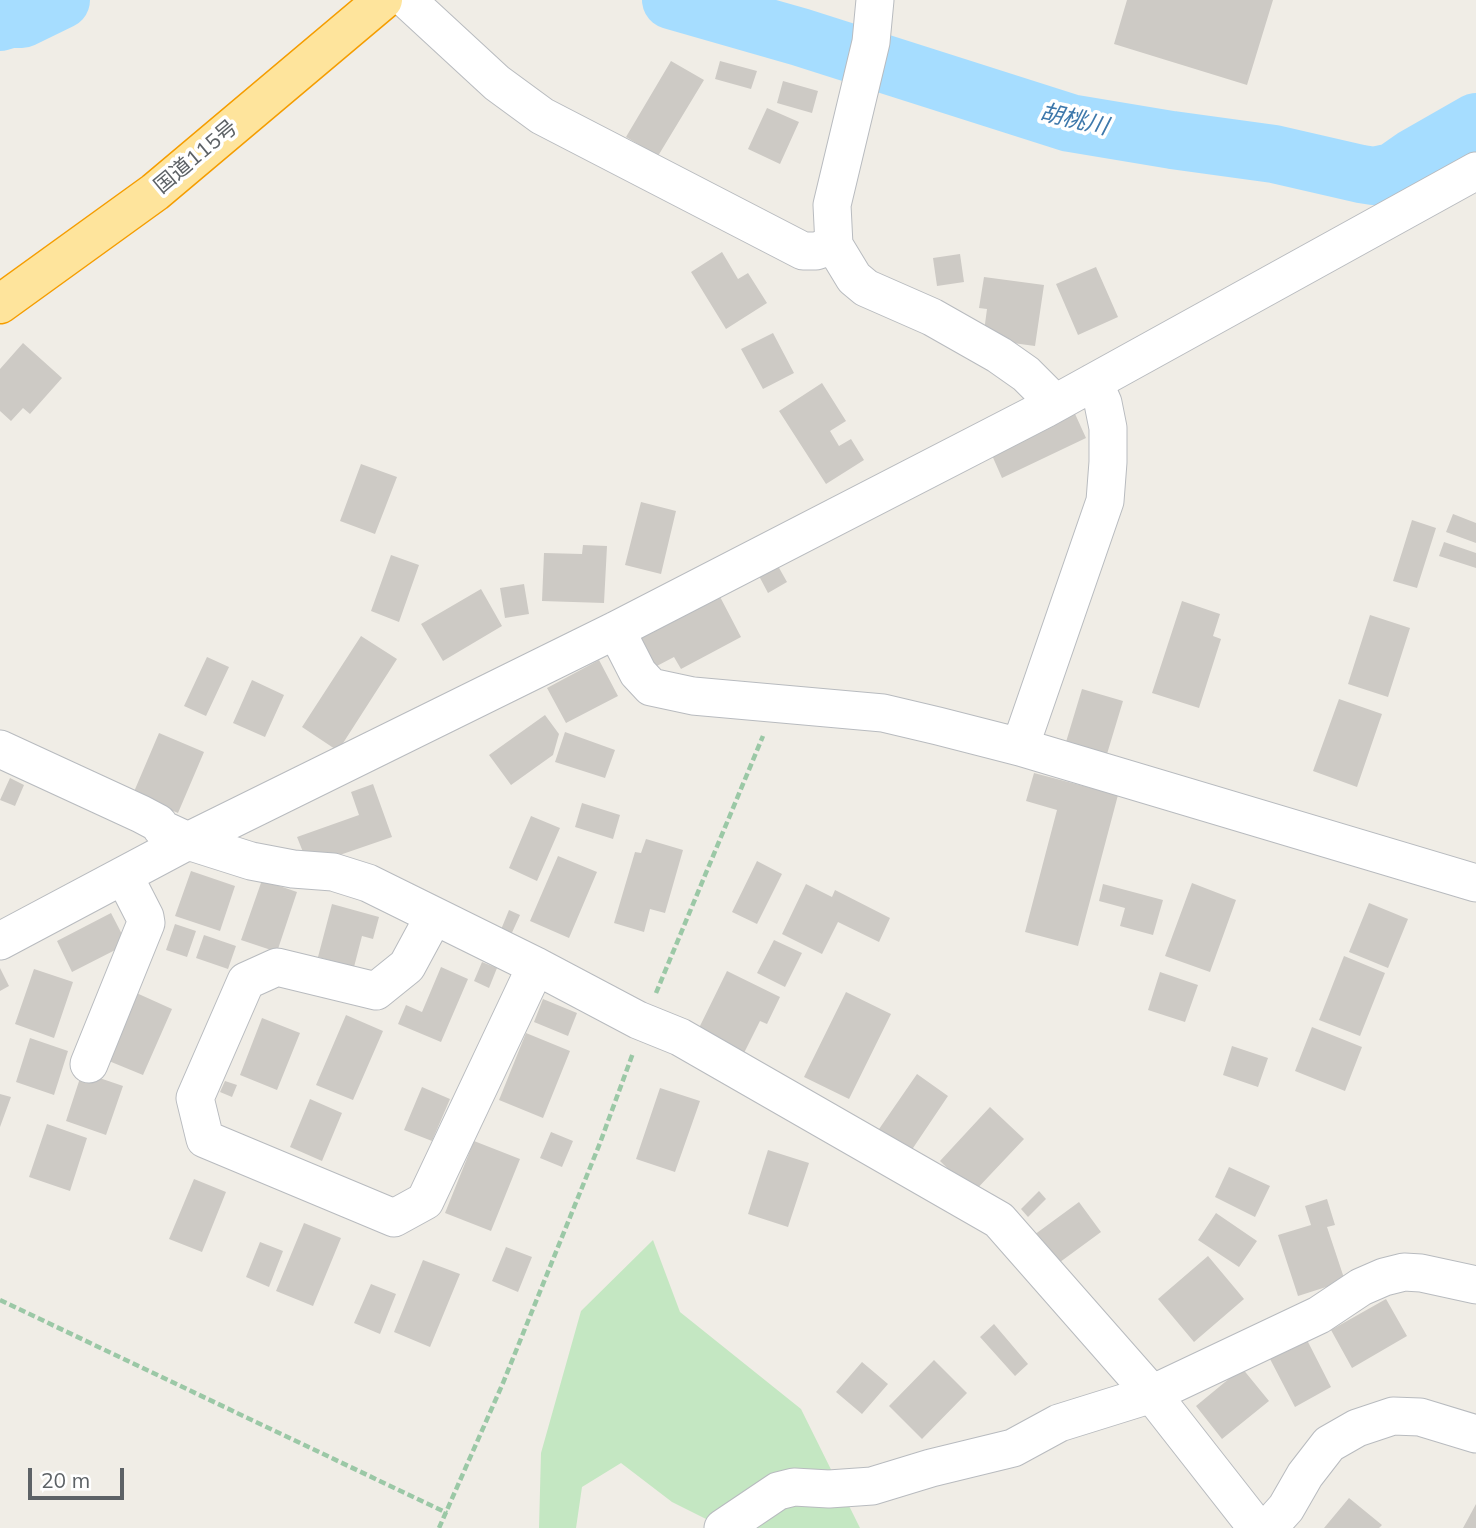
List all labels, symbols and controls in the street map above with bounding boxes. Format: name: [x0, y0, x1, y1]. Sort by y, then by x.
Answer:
water label: 胡桃川: [1037, 99, 1111, 141]
street label: 国道115号: [149, 115, 243, 199]
scale bar: [32, 1454, 128, 1498]
text: 20 m: [41, 1467, 90, 1493]

